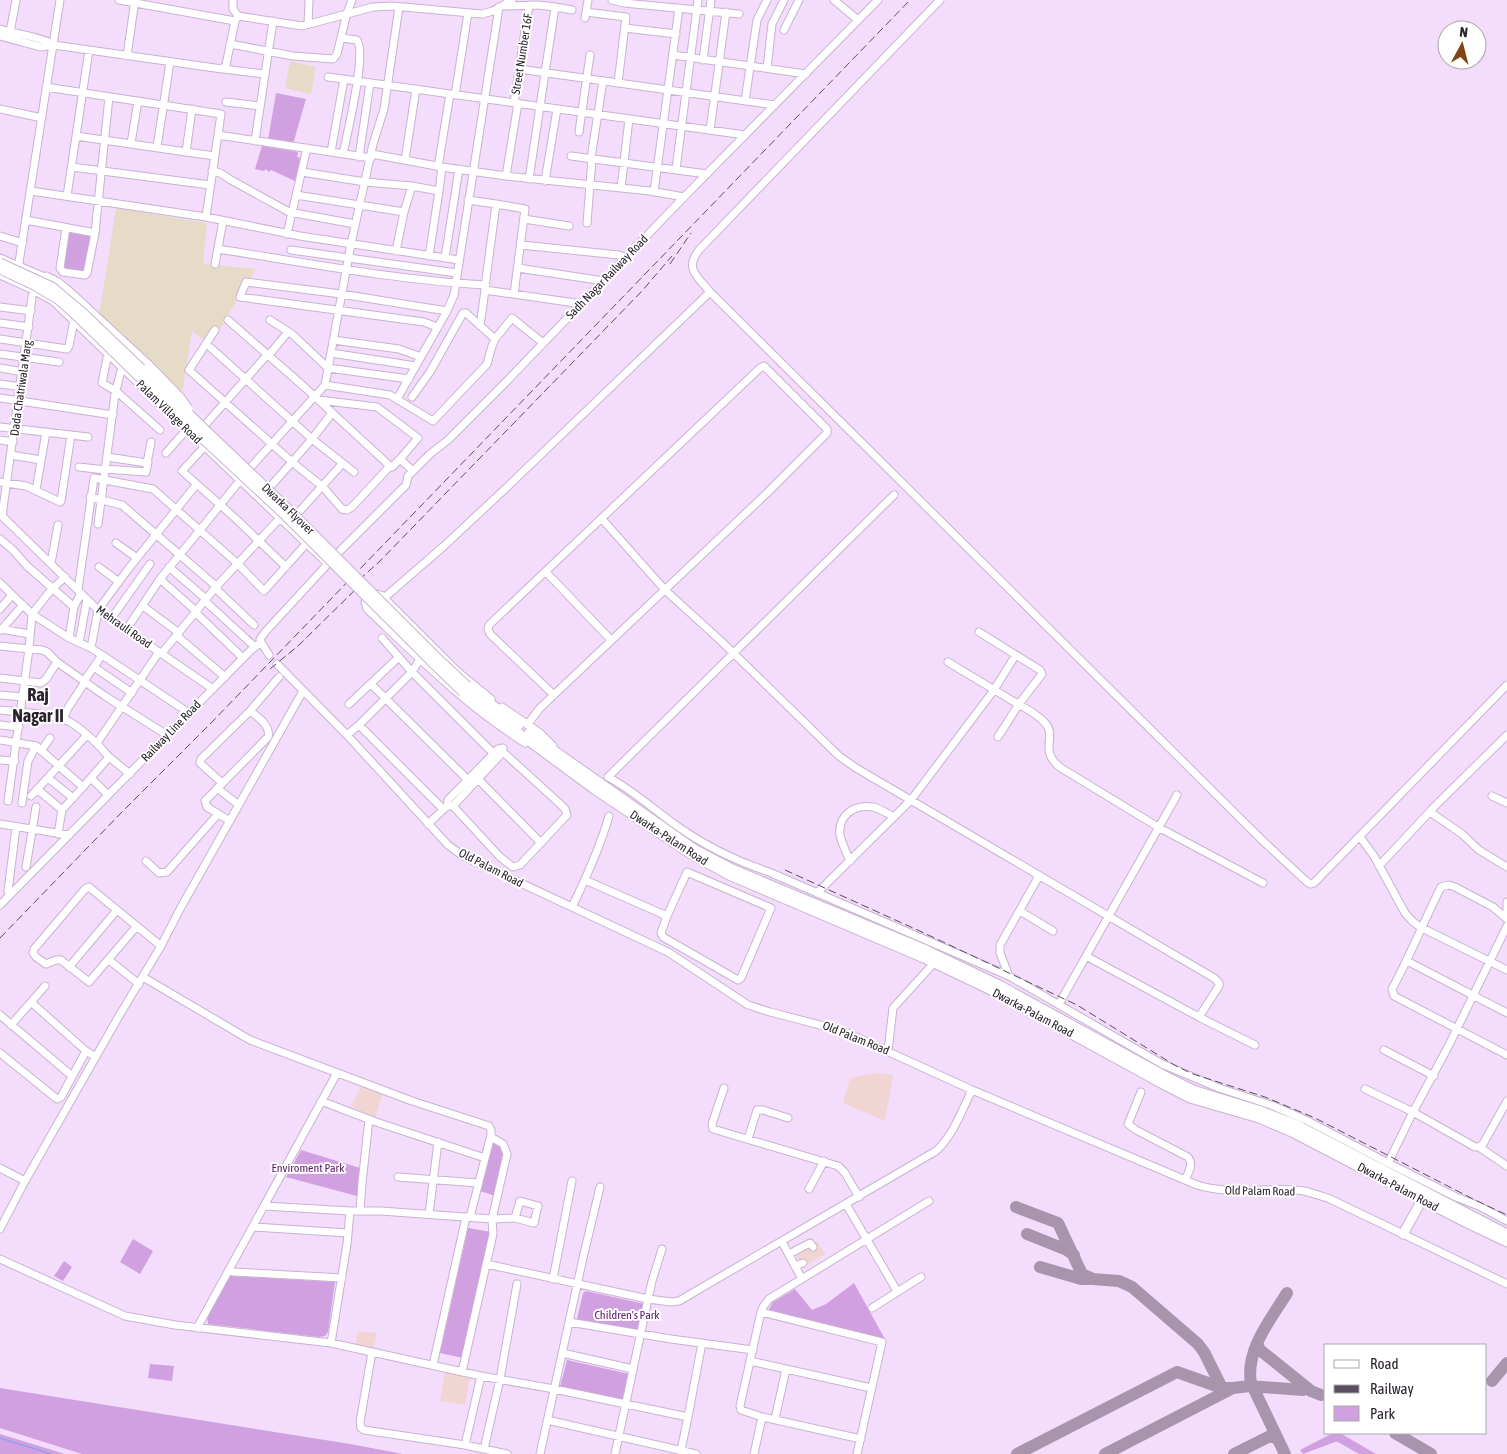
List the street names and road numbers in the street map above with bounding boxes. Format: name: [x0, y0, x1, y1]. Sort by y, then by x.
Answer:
street label: Street Number 16F: [509, 12, 535, 96]
street label: Sadh Nagar Railway Road: [563, 232, 651, 322]
street label: Dada Chatriwala Marg: [7, 338, 35, 437]
street label: Palam Village Road: [133, 377, 205, 447]
street label: Dwarka Flyover: [259, 481, 317, 538]
street label: Mehrauli Road: [94, 603, 154, 651]
street label: Railway Line Road: [138, 697, 204, 765]
street label: Dwarka-Palam Road: [627, 808, 711, 868]
street label: Old Palam Road: [456, 846, 526, 890]
street label: Dwarka-Palam Road: [990, 986, 1076, 1040]
street label: Old Palam Road: [821, 1018, 891, 1058]
street label: Dwarka-Palam Road: [1355, 1160, 1441, 1214]
street label: Old Palam Road: [1225, 1183, 1295, 1199]

